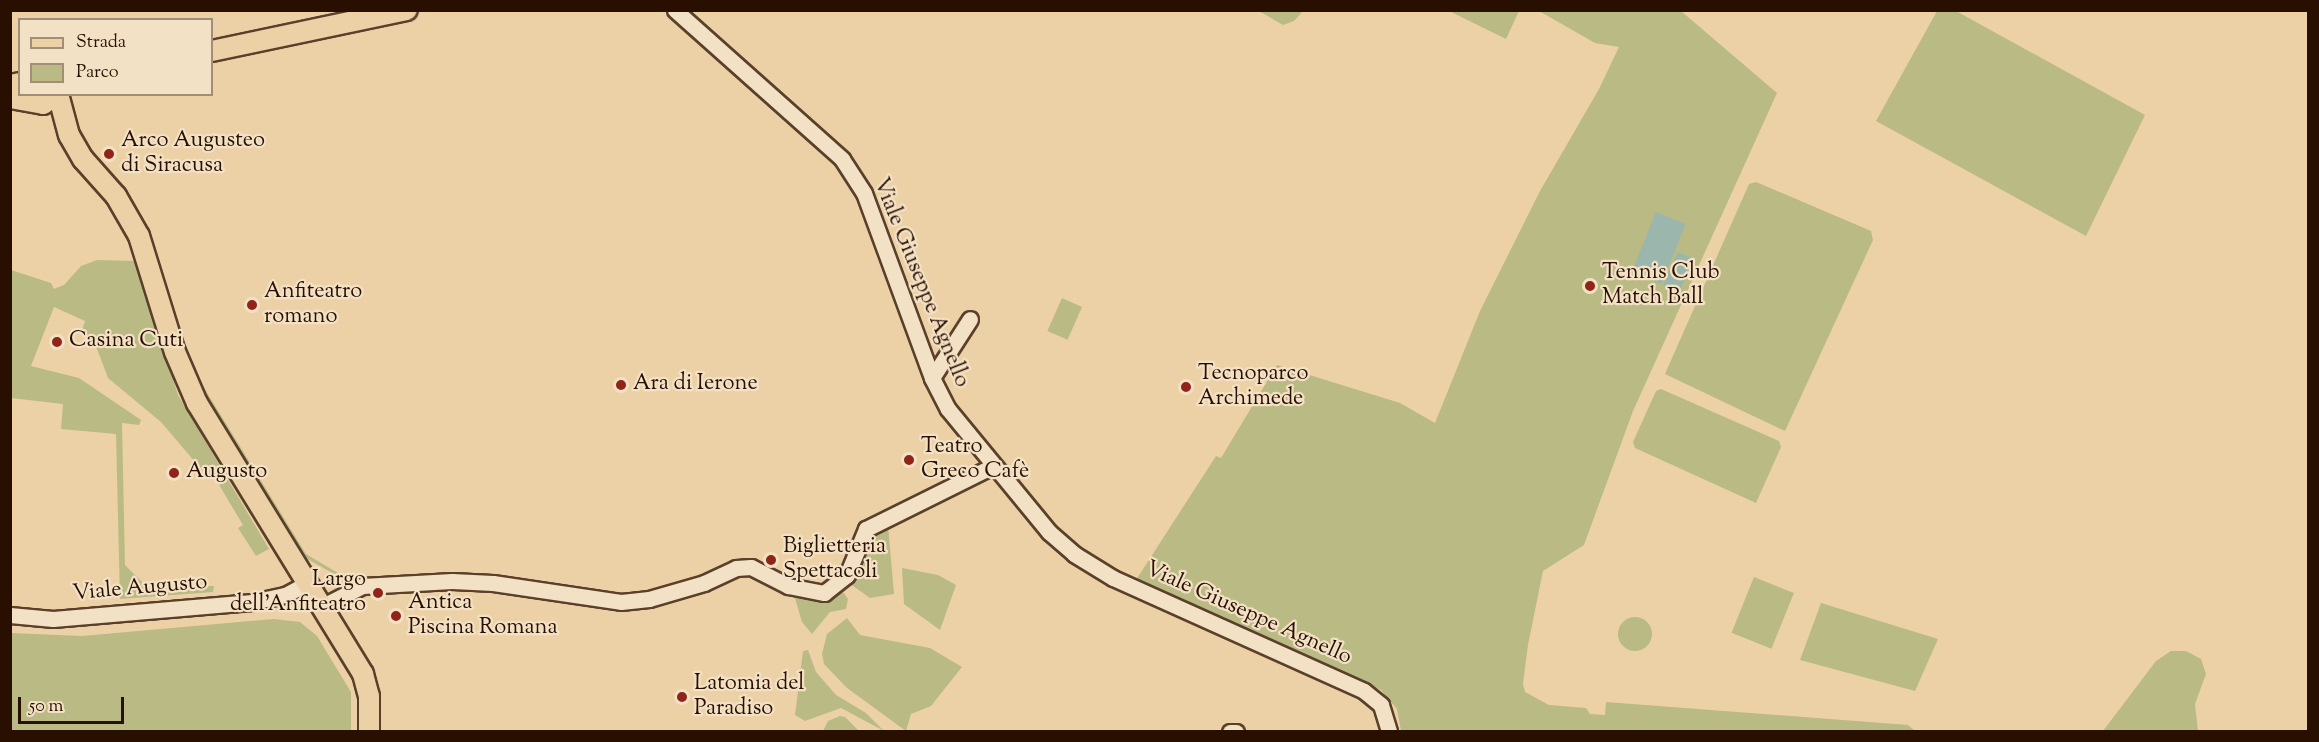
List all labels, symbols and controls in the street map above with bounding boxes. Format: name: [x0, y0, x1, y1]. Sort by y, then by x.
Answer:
legend: [18, 18, 213, 96]
text: Strada: [76, 30, 126, 56]
text: Parco: [76, 60, 119, 86]
place label: Arco Augusteo di Siracusa: [121, 128, 265, 180]
marker: Arco Augusteo di Siracusa: [102, 147, 116, 161]
street label: Viale Giuseppe Agnello: [866, 174, 974, 392]
place label: Tennis Club Match Ball: [1602, 260, 1720, 312]
place label: Anfiteatro romano: [264, 279, 362, 330]
marker: Tennis Club Match Ball: [1583, 279, 1597, 293]
marker: Anfiteatro romano: [245, 298, 259, 312]
place label: Casina Cuti: [69, 329, 183, 355]
marker: Casina Cuti: [50, 335, 64, 349]
place label: Tecnoparco Archimede: [1198, 361, 1309, 412]
place label: Ara di Ierone: [633, 372, 758, 398]
marker: Ara di Ierone: [614, 378, 628, 392]
marker: Tecnoparco Archimede: [1179, 380, 1193, 394]
place label: Teatro Greco Cafè: [921, 434, 1029, 486]
marker: Teatro Greco Cafè: [902, 453, 916, 467]
place label: Augusto: [186, 460, 267, 486]
marker: Augusto: [167, 466, 181, 480]
place label: Biglietteria Spettacoli: [783, 534, 886, 586]
marker: Biglietteria Spettacoli: [764, 553, 778, 567]
street label: Viale Giuseppe Agnello: [1141, 556, 1355, 672]
place label: Largo dell'Anfiteatro: [230, 567, 366, 618]
street label: Viale Augusto: [72, 570, 208, 608]
marker: Largo dell'Anfiteatro: [371, 586, 385, 600]
place label: Antica Piscina Romana: [408, 590, 558, 642]
marker: Antica Piscina Romana: [389, 609, 403, 623]
place label: Latomia del Paradiso: [694, 671, 805, 722]
scale bar: [21, 685, 128, 723]
marker: Latomia del Paradiso: [675, 690, 689, 704]
text: 50 m: [29, 694, 63, 720]

